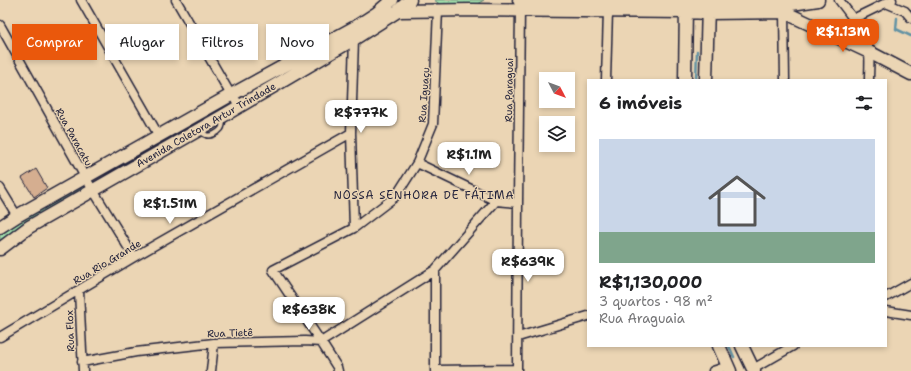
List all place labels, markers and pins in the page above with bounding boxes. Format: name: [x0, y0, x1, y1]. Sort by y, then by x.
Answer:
pin: R$1.13M: [806, 19, 880, 53]
pin: R$777K: [328, 100, 394, 134]
pin: R$1.1M: [436, 142, 502, 176]
pin: R$1.51M: [133, 191, 207, 225]
pin: R$639K: [495, 249, 561, 283]
pin: R$638K: [276, 297, 342, 331]

